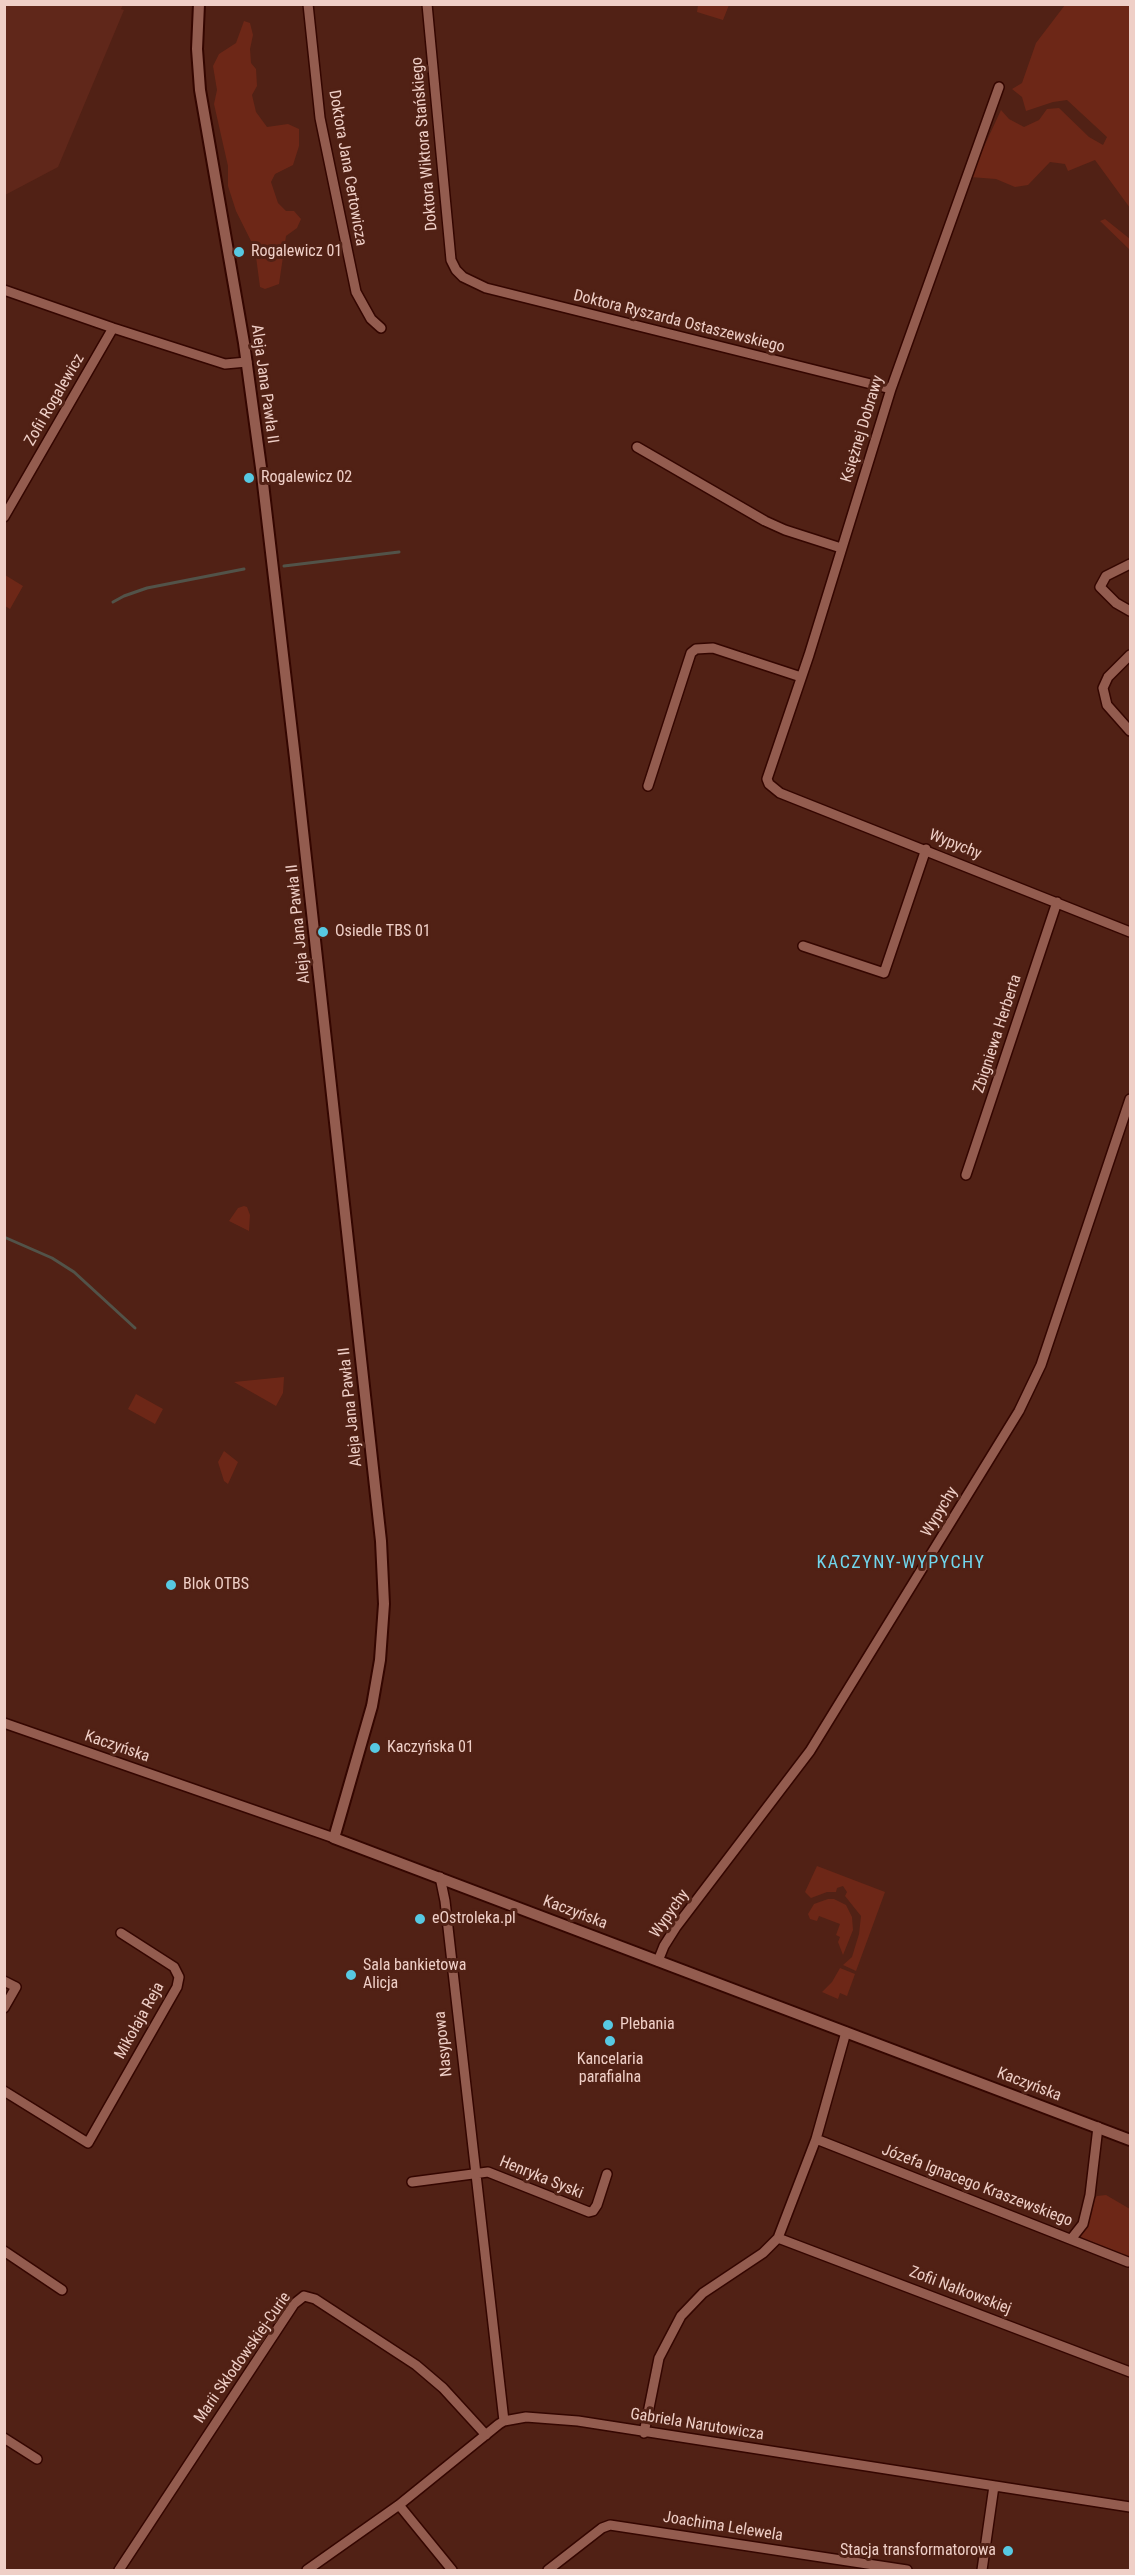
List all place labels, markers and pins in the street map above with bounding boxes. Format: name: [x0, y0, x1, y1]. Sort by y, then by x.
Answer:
place label: Rogalewicz 01: [251, 242, 342, 262]
marker: Rogalewicz 01: [232, 245, 246, 259]
place label: Rogalewicz 02: [261, 468, 352, 488]
marker: Rogalewicz 02: [242, 471, 256, 485]
place label: Osiedle TBS 01: [335, 922, 431, 942]
marker: Osiedle TBS 01: [316, 925, 330, 939]
place label: Blok OTBS: [183, 1575, 249, 1595]
marker: Blok OTBS: [164, 1578, 178, 1592]
place label: Kaczyńska 01: [387, 1738, 474, 1758]
marker: Kaczyńska 01: [368, 1741, 382, 1755]
place label: eOstroleka.pl: [432, 1909, 516, 1929]
marker: eOstroleka.pl: [413, 1912, 427, 1926]
place label: Sala bankietowa Alicja: [363, 1956, 466, 1994]
marker: Sala bankietowa Alicja: [344, 1968, 358, 1982]
place label: Plebania: [620, 2015, 675, 2035]
marker: Plebania: [601, 2018, 615, 2032]
marker: Kancelaria parafialna: [603, 2034, 617, 2048]
place label: Kancelaria parafialna: [577, 2050, 643, 2088]
place label: Stacja transformatorowa: [840, 2541, 996, 2561]
marker: Stacja transformatorowa: [1001, 2544, 1015, 2558]

